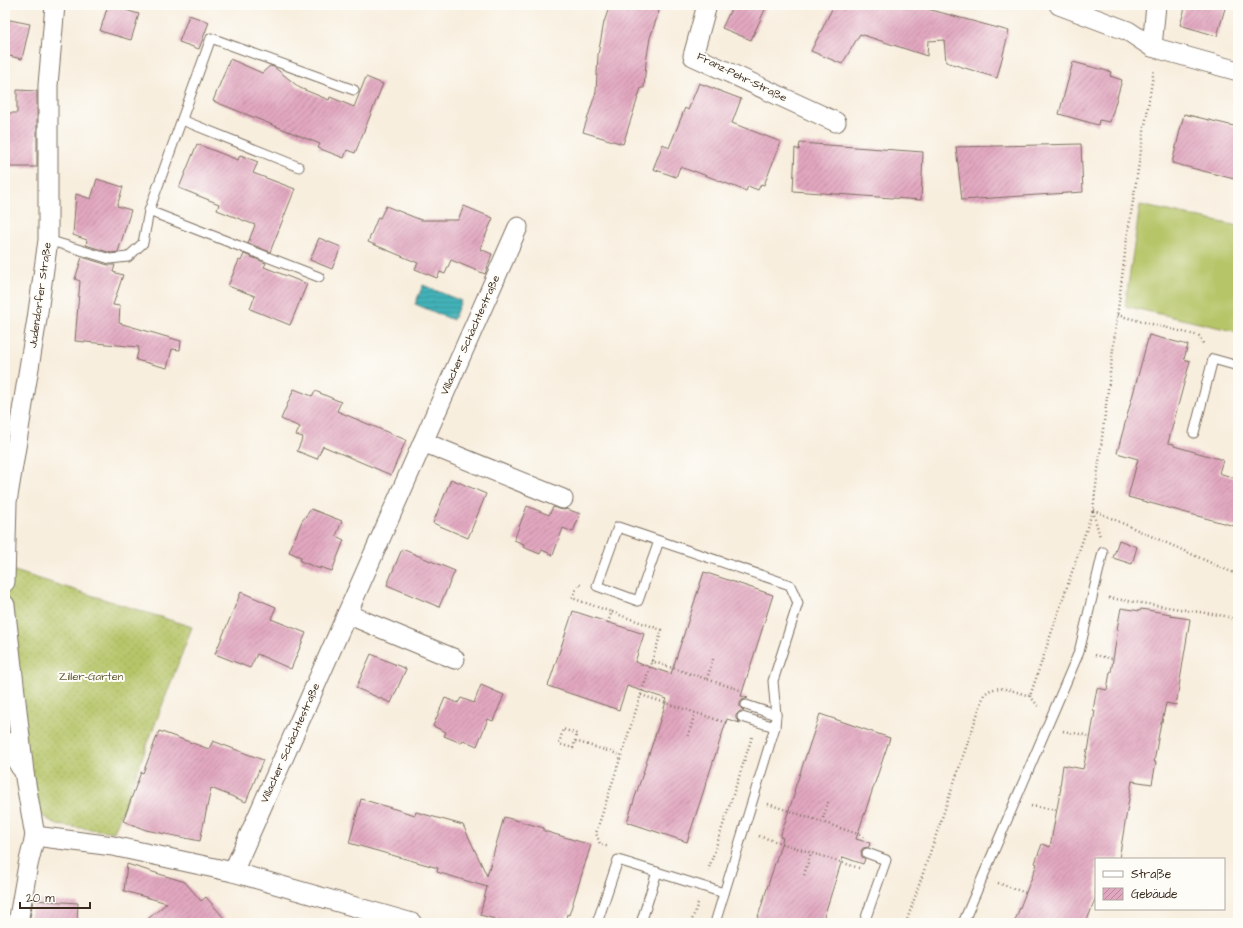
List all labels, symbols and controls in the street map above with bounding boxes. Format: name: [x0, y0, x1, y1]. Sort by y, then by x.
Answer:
street label: Franz-Pehr-Straße: [694, 49, 790, 105]
street label: Judendorfer Straße: [25, 241, 55, 349]
street label: Villacher Schächtestraße: [437, 273, 503, 397]
park label: Ziller-Garten: [59, 669, 124, 684]
street label: Villacher Schächtestraße: [257, 681, 323, 805]
legend: [1095, 858, 1225, 910]
text: Straße: [1131, 866, 1172, 883]
scale bar: [20, 884, 90, 910]
text: Gebäude: [1131, 886, 1178, 903]
text: 20 m: [26, 890, 55, 907]

